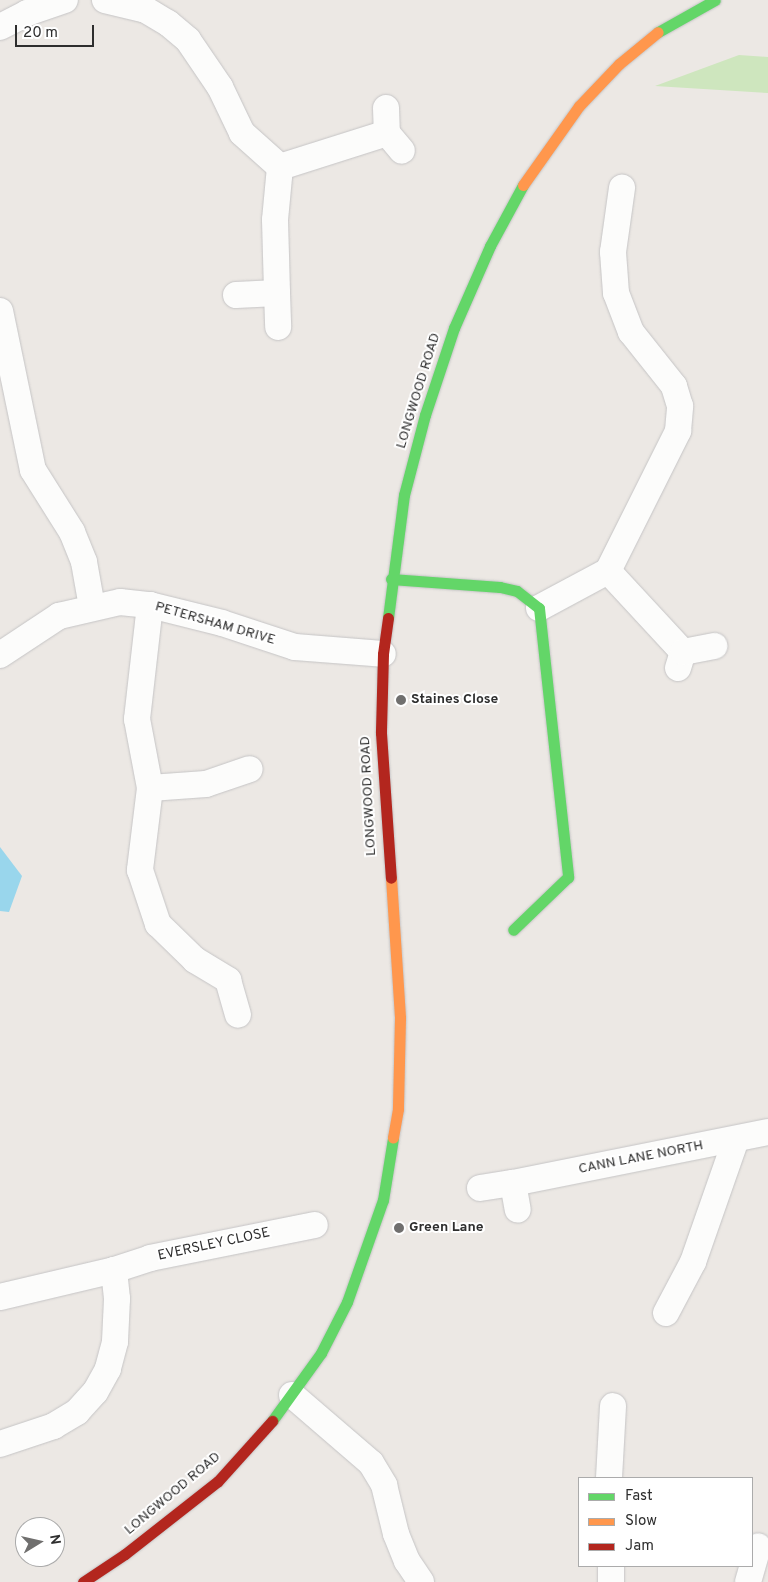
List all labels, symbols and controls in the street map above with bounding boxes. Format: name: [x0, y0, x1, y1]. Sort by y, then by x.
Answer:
scale bar: [18, 15, 96, 47]
text: 20 m: [23, 24, 58, 43]
street label: LONGWOOD ROAD: [393, 331, 445, 451]
street label: PETERSHAM DRIVE: [153, 599, 277, 649]
place label: Staines Close: [411, 692, 498, 708]
marker: Staines Close: [395, 694, 407, 706]
street label: LONGWOOD ROAD: [357, 736, 381, 856]
street label: CANN LANE NORTH: [577, 1138, 705, 1178]
place label: Green Lane: [409, 1220, 484, 1236]
marker: Green Lane: [393, 1222, 405, 1234]
street label: EVERSLEY CLOSE: [156, 1225, 272, 1265]
street label: LONGWOOD ROAD: [122, 1449, 224, 1539]
legend: [578, 1477, 753, 1567]
text: Fast: [625, 1487, 653, 1506]
text: Slow: [625, 1512, 657, 1531]
north arrow: [15, 1517, 65, 1567]
text: N: [45, 1533, 64, 1546]
text: Jam: [625, 1537, 654, 1556]

